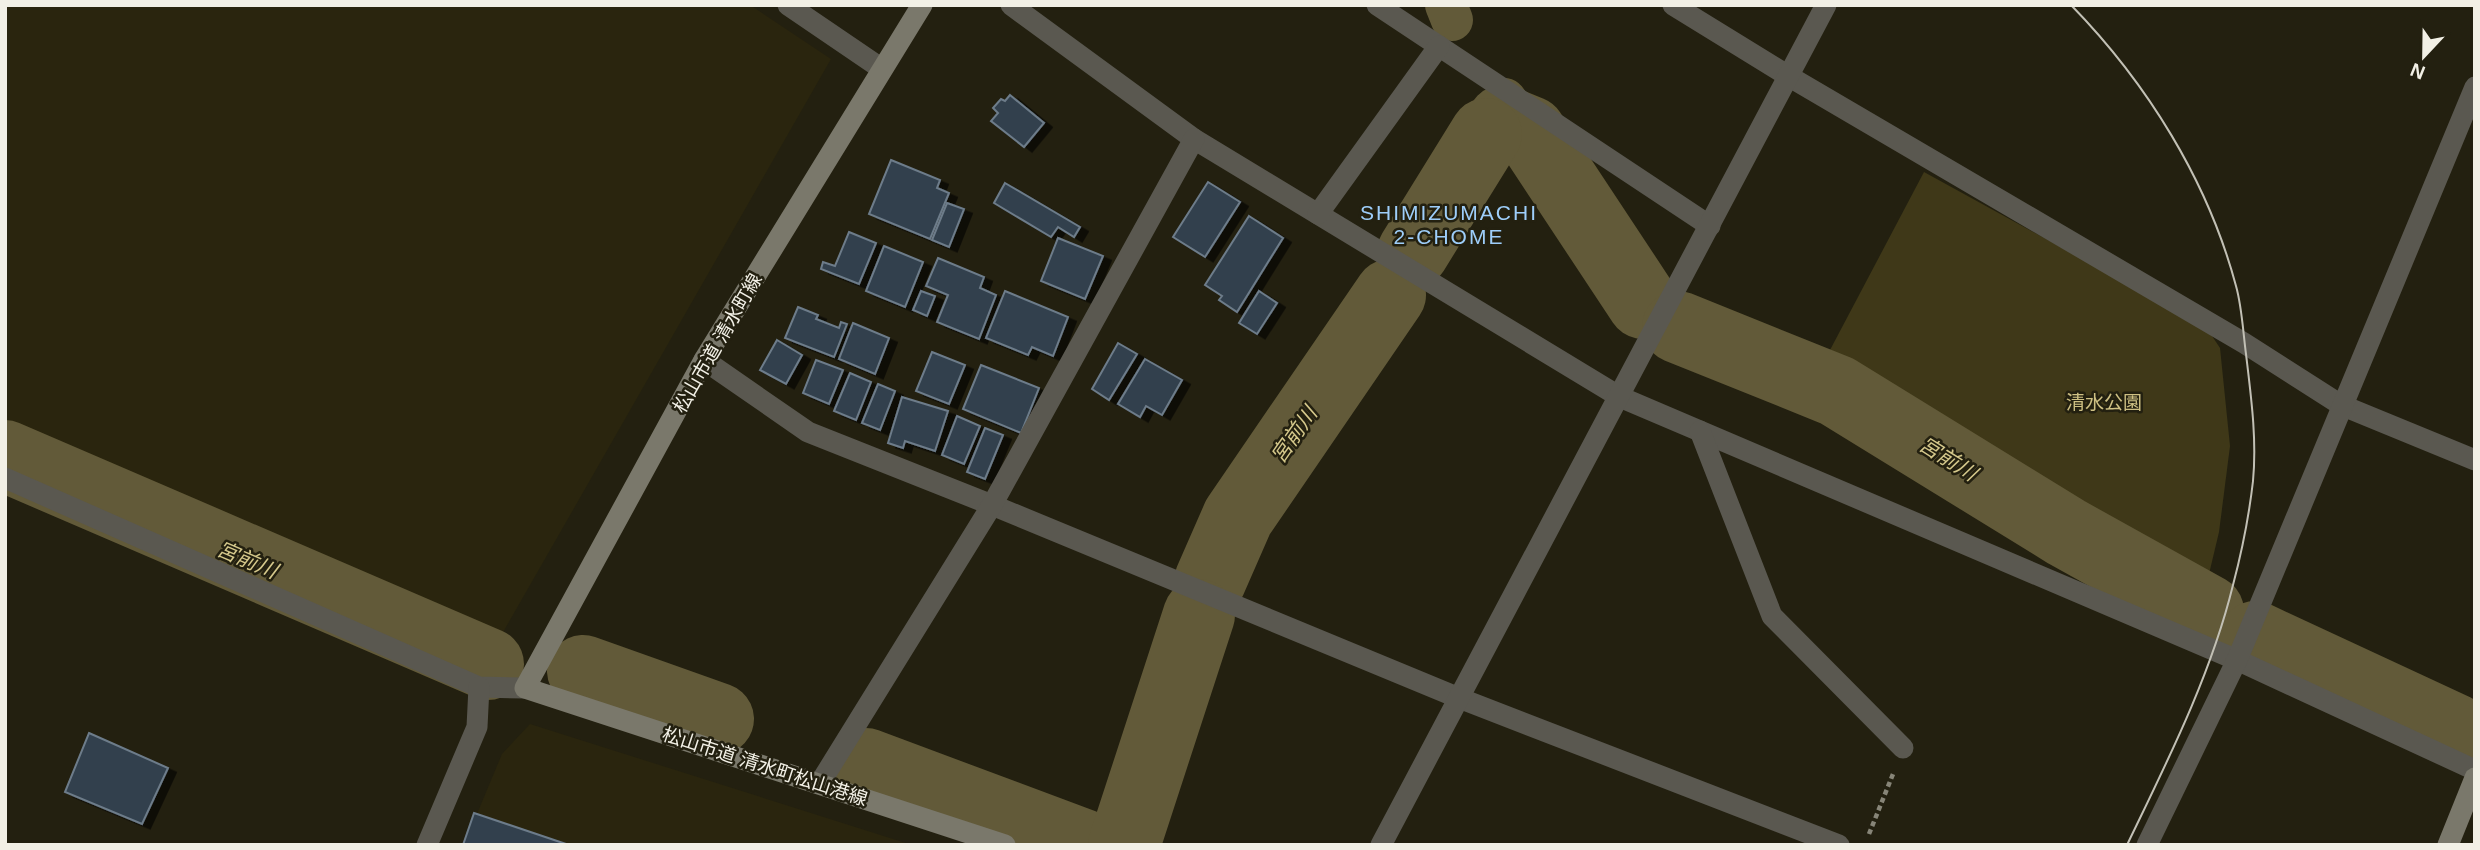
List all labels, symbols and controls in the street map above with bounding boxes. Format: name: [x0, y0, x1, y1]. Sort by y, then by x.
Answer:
north arrow: [2389, 21, 2459, 91]
text: N: [2408, 59, 2428, 84]
district label: SHIMIZUMACHI 2-CHOME: [1360, 201, 1538, 248]
street label: 松山市道 清水町線: [669, 270, 766, 417]
park label: 清水公園: [2066, 392, 2142, 413]
water label: 宮前川: [1266, 401, 1322, 467]
water label: 宮前川: [1915, 432, 1983, 486]
water label: 宮前川: [214, 537, 283, 583]
street label: 松山市道 清水町松山港線: [660, 723, 870, 810]

